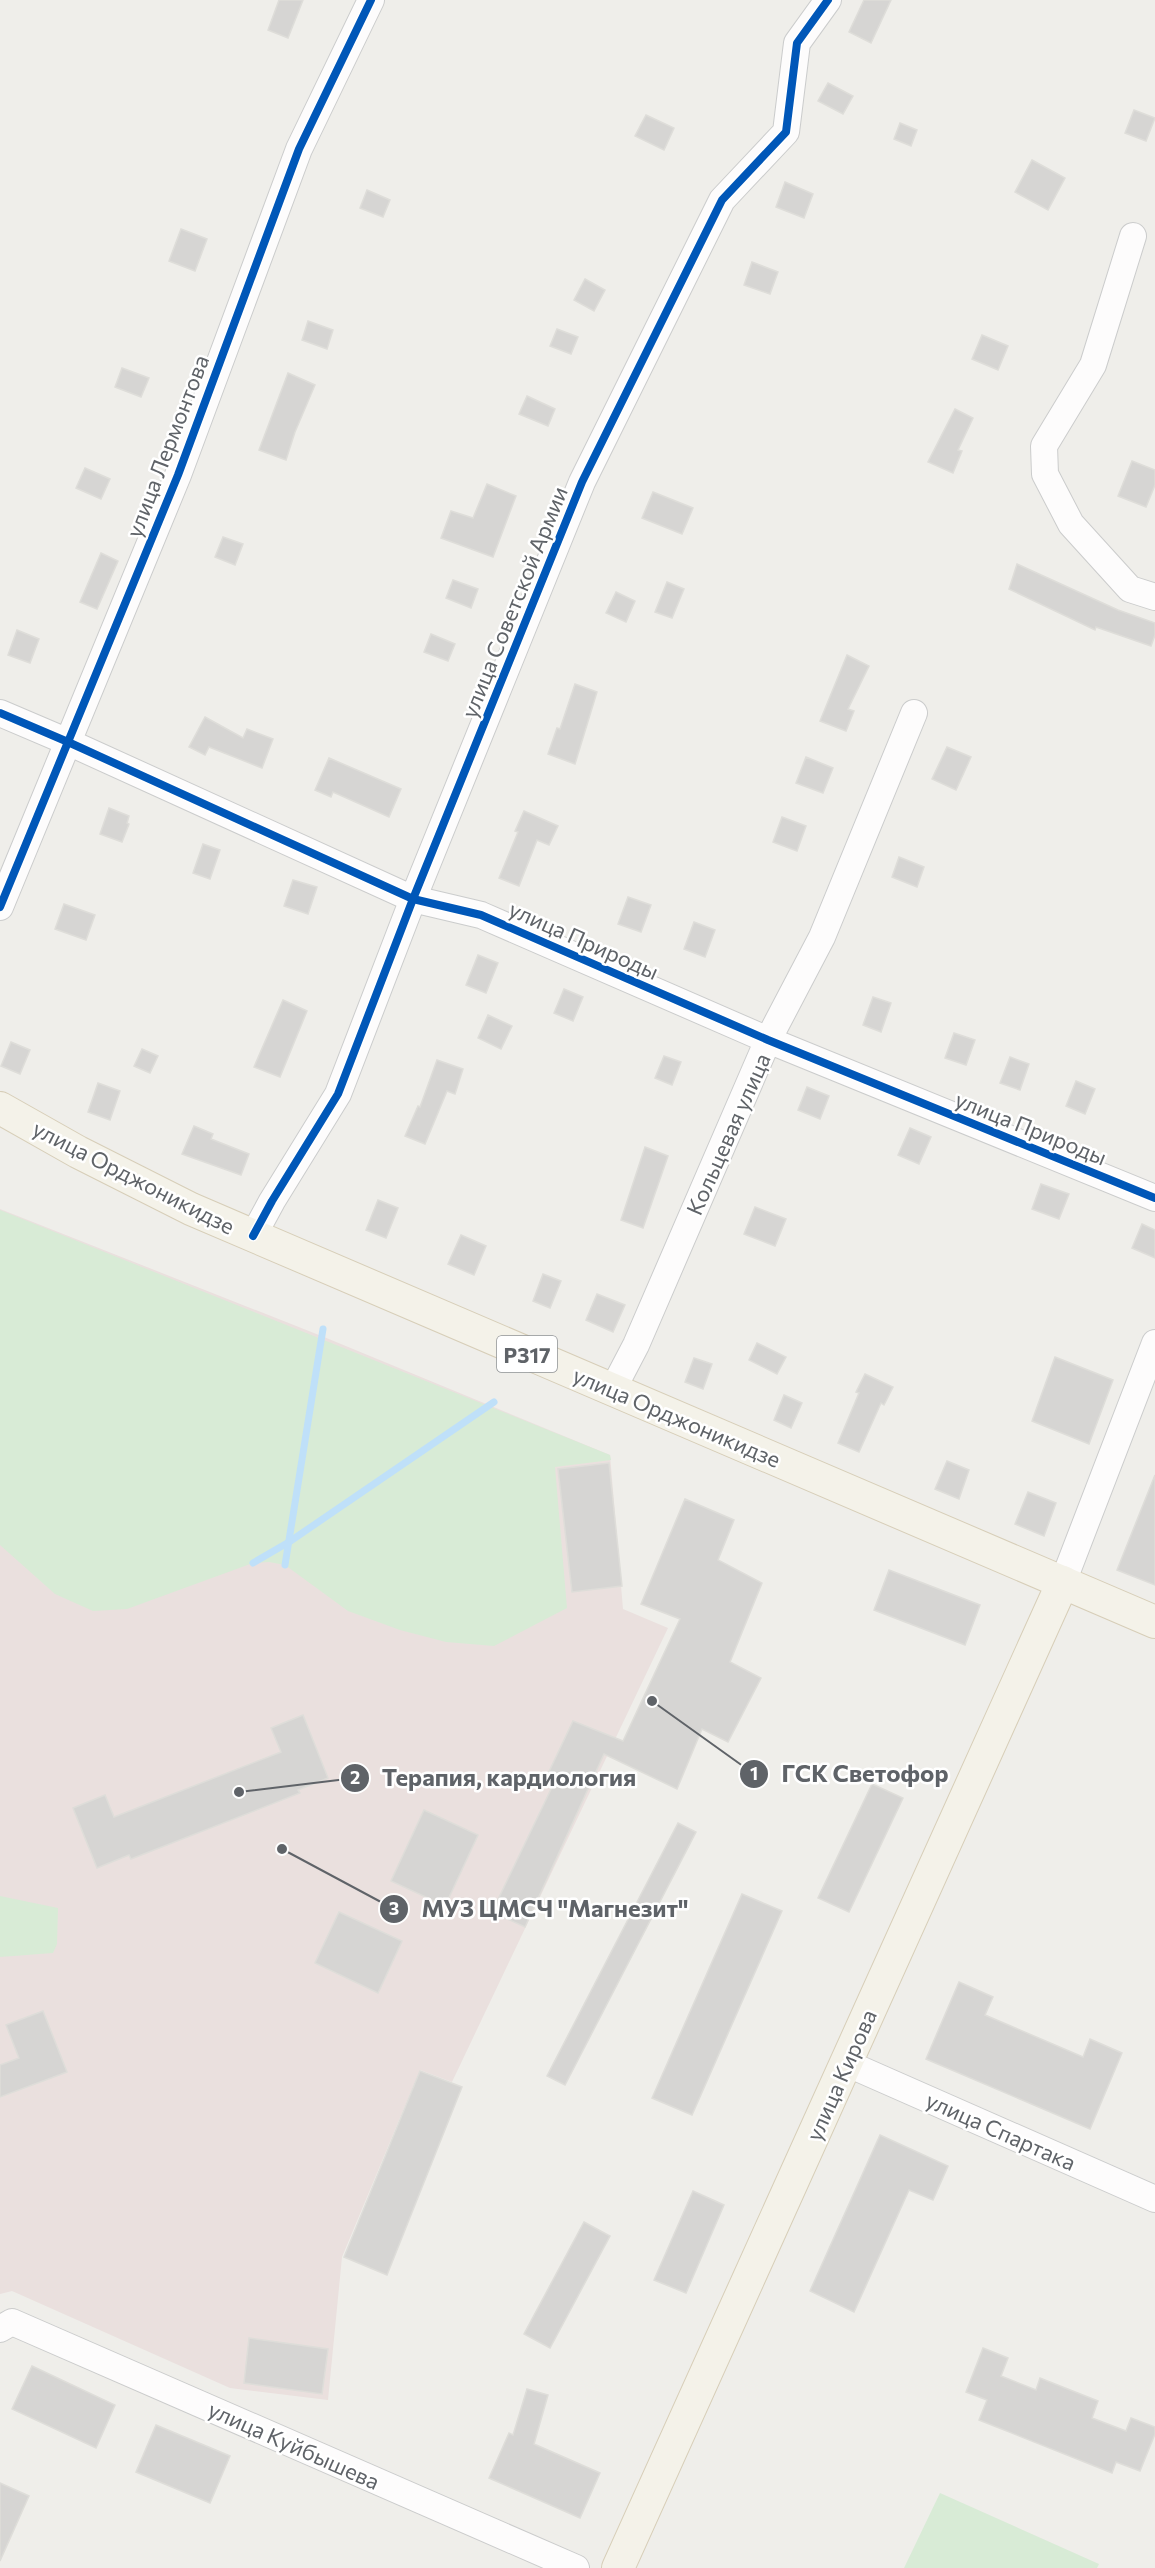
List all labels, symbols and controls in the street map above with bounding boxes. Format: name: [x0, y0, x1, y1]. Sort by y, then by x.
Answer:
street label: улица Лермонтова: [120, 351, 214, 541]
street label: улица Советской Армии: [455, 482, 573, 722]
street label: улица Природы: [505, 895, 663, 985]
street label: Кольцевая улица: [680, 1049, 776, 1219]
street label: улица Природы: [951, 1085, 1111, 1171]
street label: улица Орджоникидзе: [29, 1114, 239, 1240]
road number: Р317: [497, 1336, 557, 1372]
street label: улица Орджоникидзе: [569, 1361, 785, 1473]
callout: ГСК Светофор: [739, 1753, 961, 1795]
callout: Терапия, кардиология: [340, 1757, 648, 1799]
text: ГСК Светофор: [781, 1758, 949, 1787]
text: Терапия, кардиология: [382, 1762, 636, 1791]
text: 1: [750, 1762, 758, 1784]
text: 2: [350, 1766, 360, 1788]
callout: МУЗ ЦМСЧ "Магнезит": [379, 1888, 700, 1930]
text: МУЗ ЦМСЧ "Магнезит": [422, 1893, 688, 1922]
text: 3: [389, 1897, 399, 1919]
street label: улица Кирова: [800, 2005, 882, 2145]
street label: улица Спартака: [922, 2086, 1080, 2176]
street label: улица Куйбышева: [204, 2395, 384, 2495]

